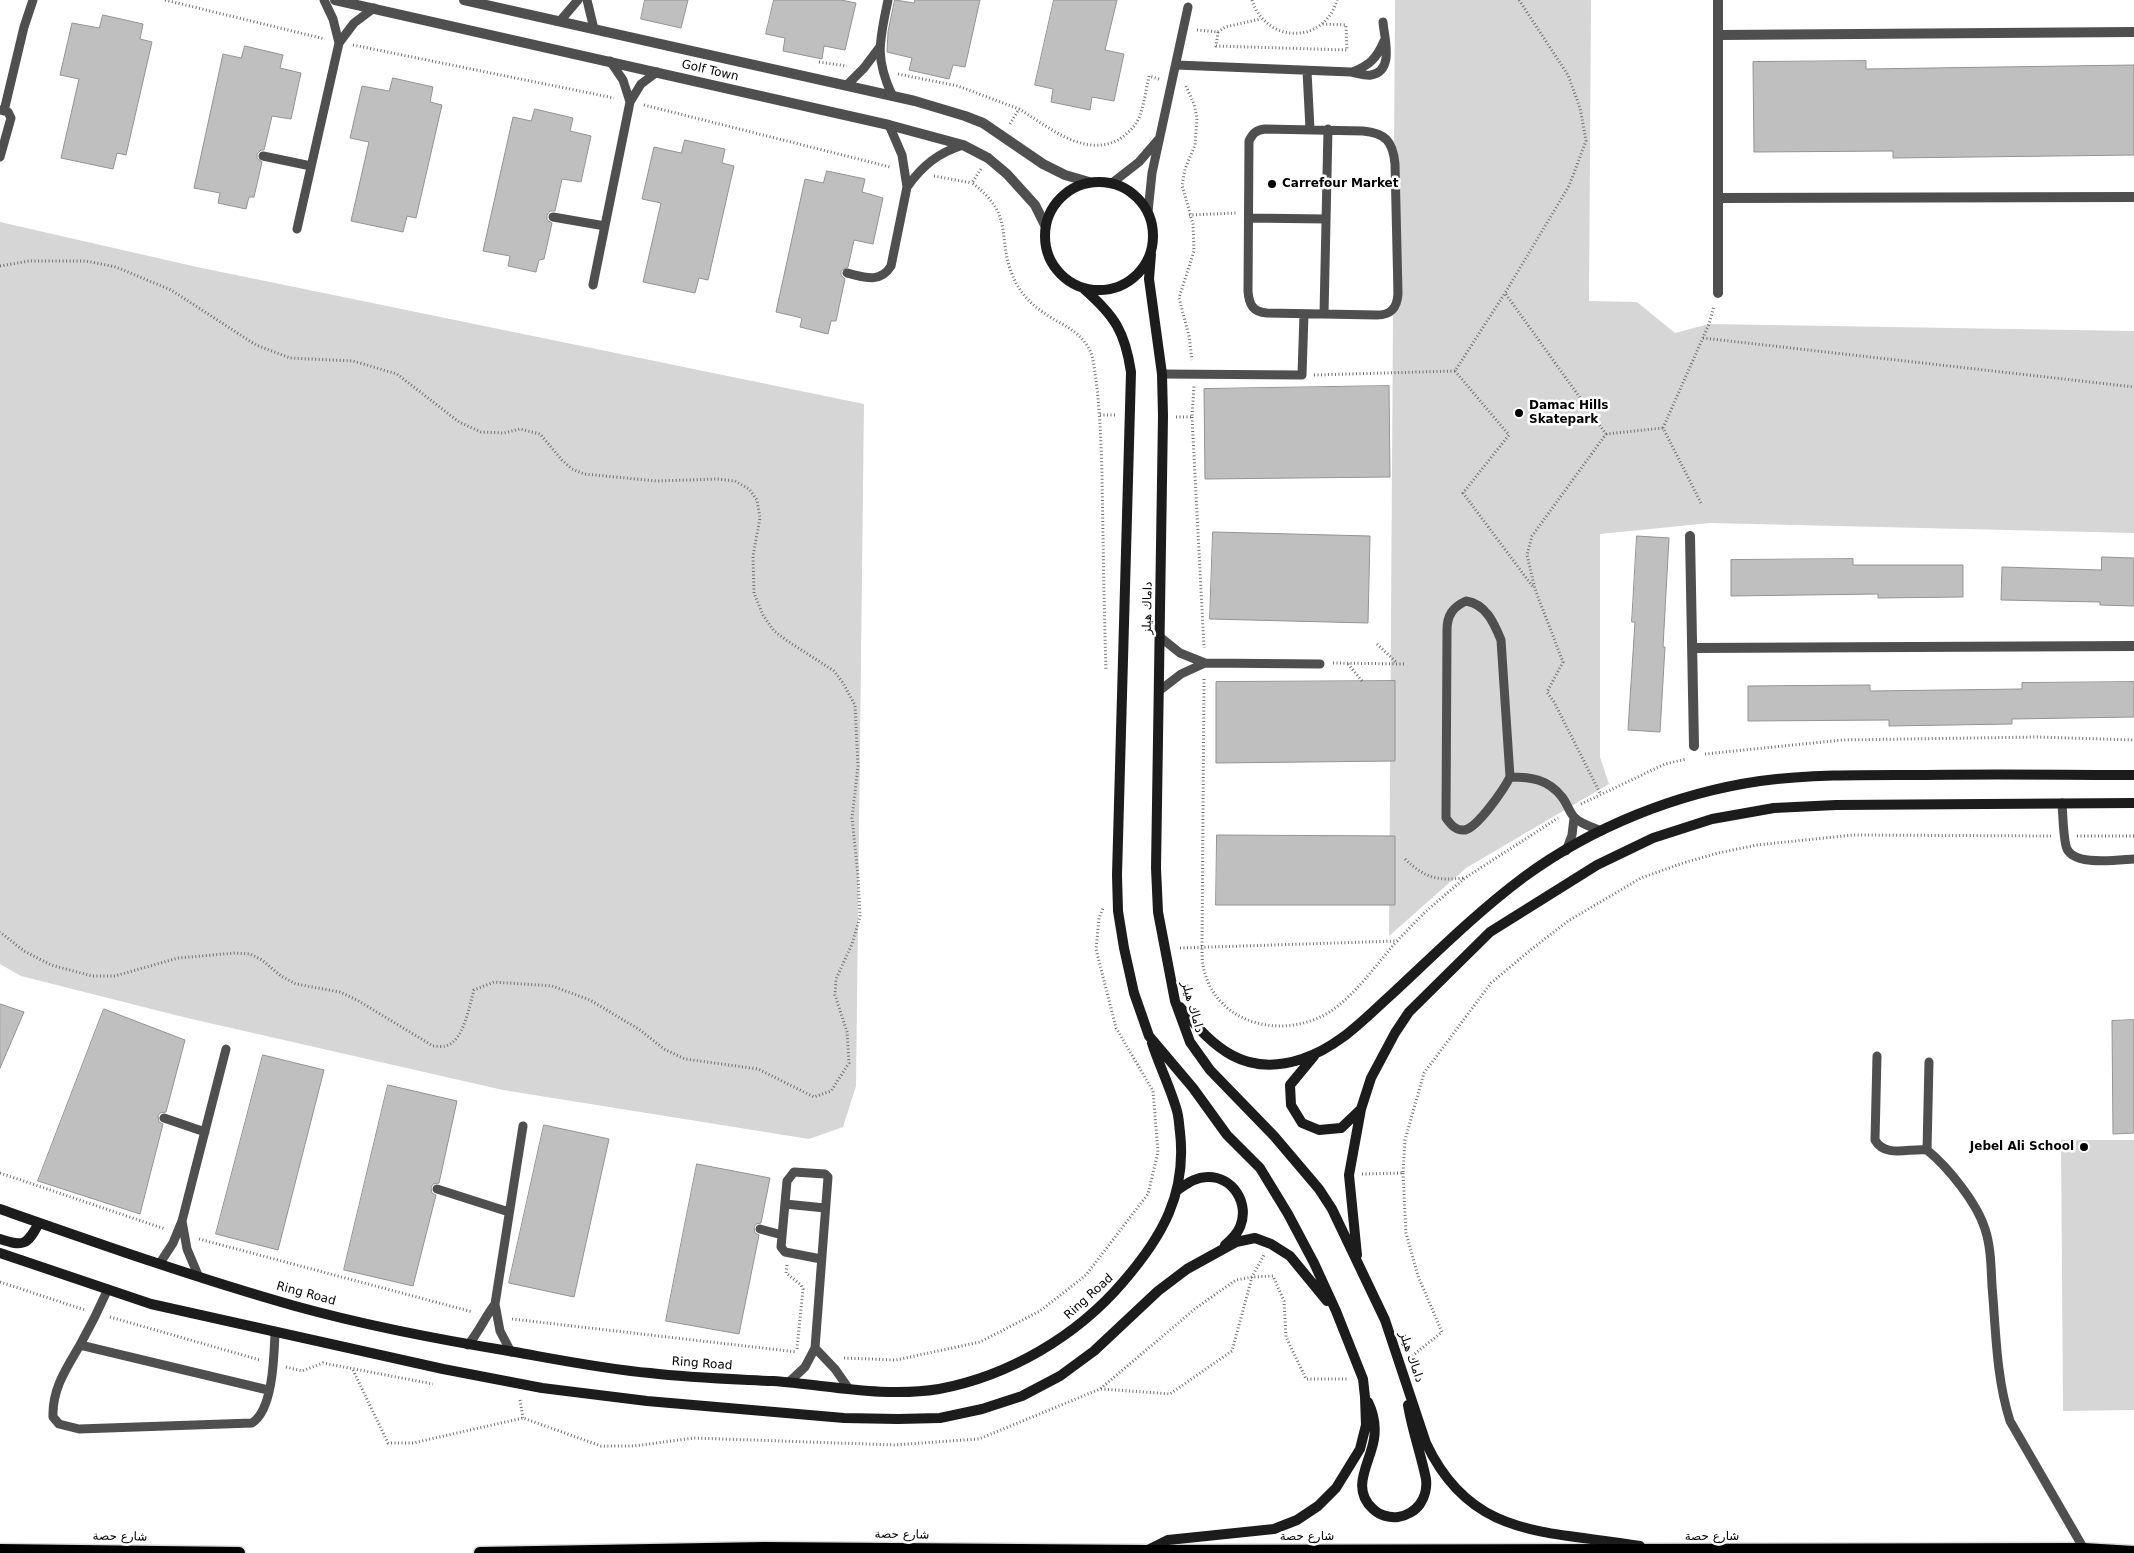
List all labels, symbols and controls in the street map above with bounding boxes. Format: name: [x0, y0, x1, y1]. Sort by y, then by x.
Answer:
street label: Golf Town: [680, 57, 740, 85]
place label: Carrefour Market: [1282, 177, 1398, 191]
marker: Carrefour Market: [1266, 178, 1278, 190]
place label: Damac Hills Skatepark: [1529, 399, 1608, 427]
marker: Damac Hills Skatepark: [1513, 407, 1525, 419]
street label: داماك هيلز: [1140, 581, 1156, 635]
street label: داماك هيلز: [1178, 980, 1206, 1034]
place label: Jebel Ali School: [1970, 1140, 2074, 1154]
marker: Jebel Ali School: [2078, 1141, 2090, 1153]
street label: Ring Road: [1062, 1271, 1116, 1323]
street label: Ring Road: [275, 1279, 337, 1309]
street label: داماك هيلز: [1396, 1330, 1426, 1384]
street label: Ring Road: [671, 1355, 733, 1373]
street label: شارع حصة: [875, 1527, 929, 1543]
street label: شارع حصة: [93, 1529, 147, 1545]
street label: شارع حصة: [1280, 1530, 1334, 1544]
street label: شارع حصة: [1685, 1530, 1739, 1544]

